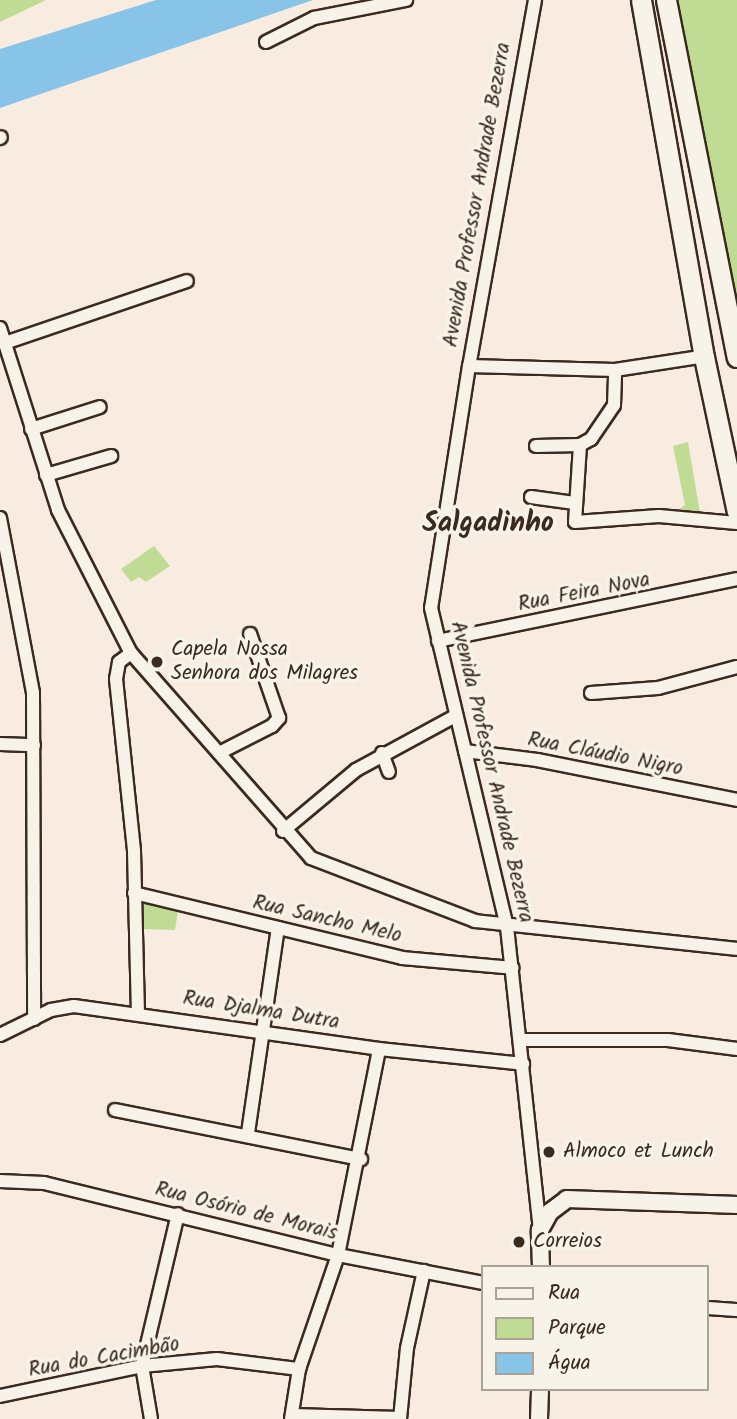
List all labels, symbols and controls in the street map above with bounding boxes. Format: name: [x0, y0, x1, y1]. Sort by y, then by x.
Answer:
street label: Avenida Professor Andrade Bezerra: [439, 41, 517, 349]
district label: Salgadinho: [422, 507, 554, 541]
street label: Rua Feira Nova: [516, 568, 652, 618]
street label: Avenida Professor Andrade Bezerra: [444, 619, 538, 925]
place label: Capela Nossa Senhora dos Milagres: [171, 637, 358, 687]
marker: Capela Nossa Senhora dos Milagres: [149, 654, 165, 670]
street label: Rua Cláudio Nigro: [525, 728, 685, 782]
street label: Rua Sancho Melo: [250, 891, 404, 949]
street label: Rua Djalma Dutra: [181, 986, 341, 1036]
place label: Almoco et Lunch: [563, 1139, 714, 1165]
marker: Almoco et Lunch: [541, 1144, 557, 1160]
street label: Rua Osório de Morais: [152, 1177, 340, 1247]
place label: Correios: [533, 1229, 602, 1255]
marker: Correios: [511, 1234, 527, 1250]
legend: [482, 1265, 709, 1391]
text: Rua: [548, 1277, 580, 1310]
text: Parque: [548, 1312, 606, 1345]
street label: Rua do Cacimbão: [26, 1332, 182, 1384]
text: Água: [548, 1347, 591, 1380]

